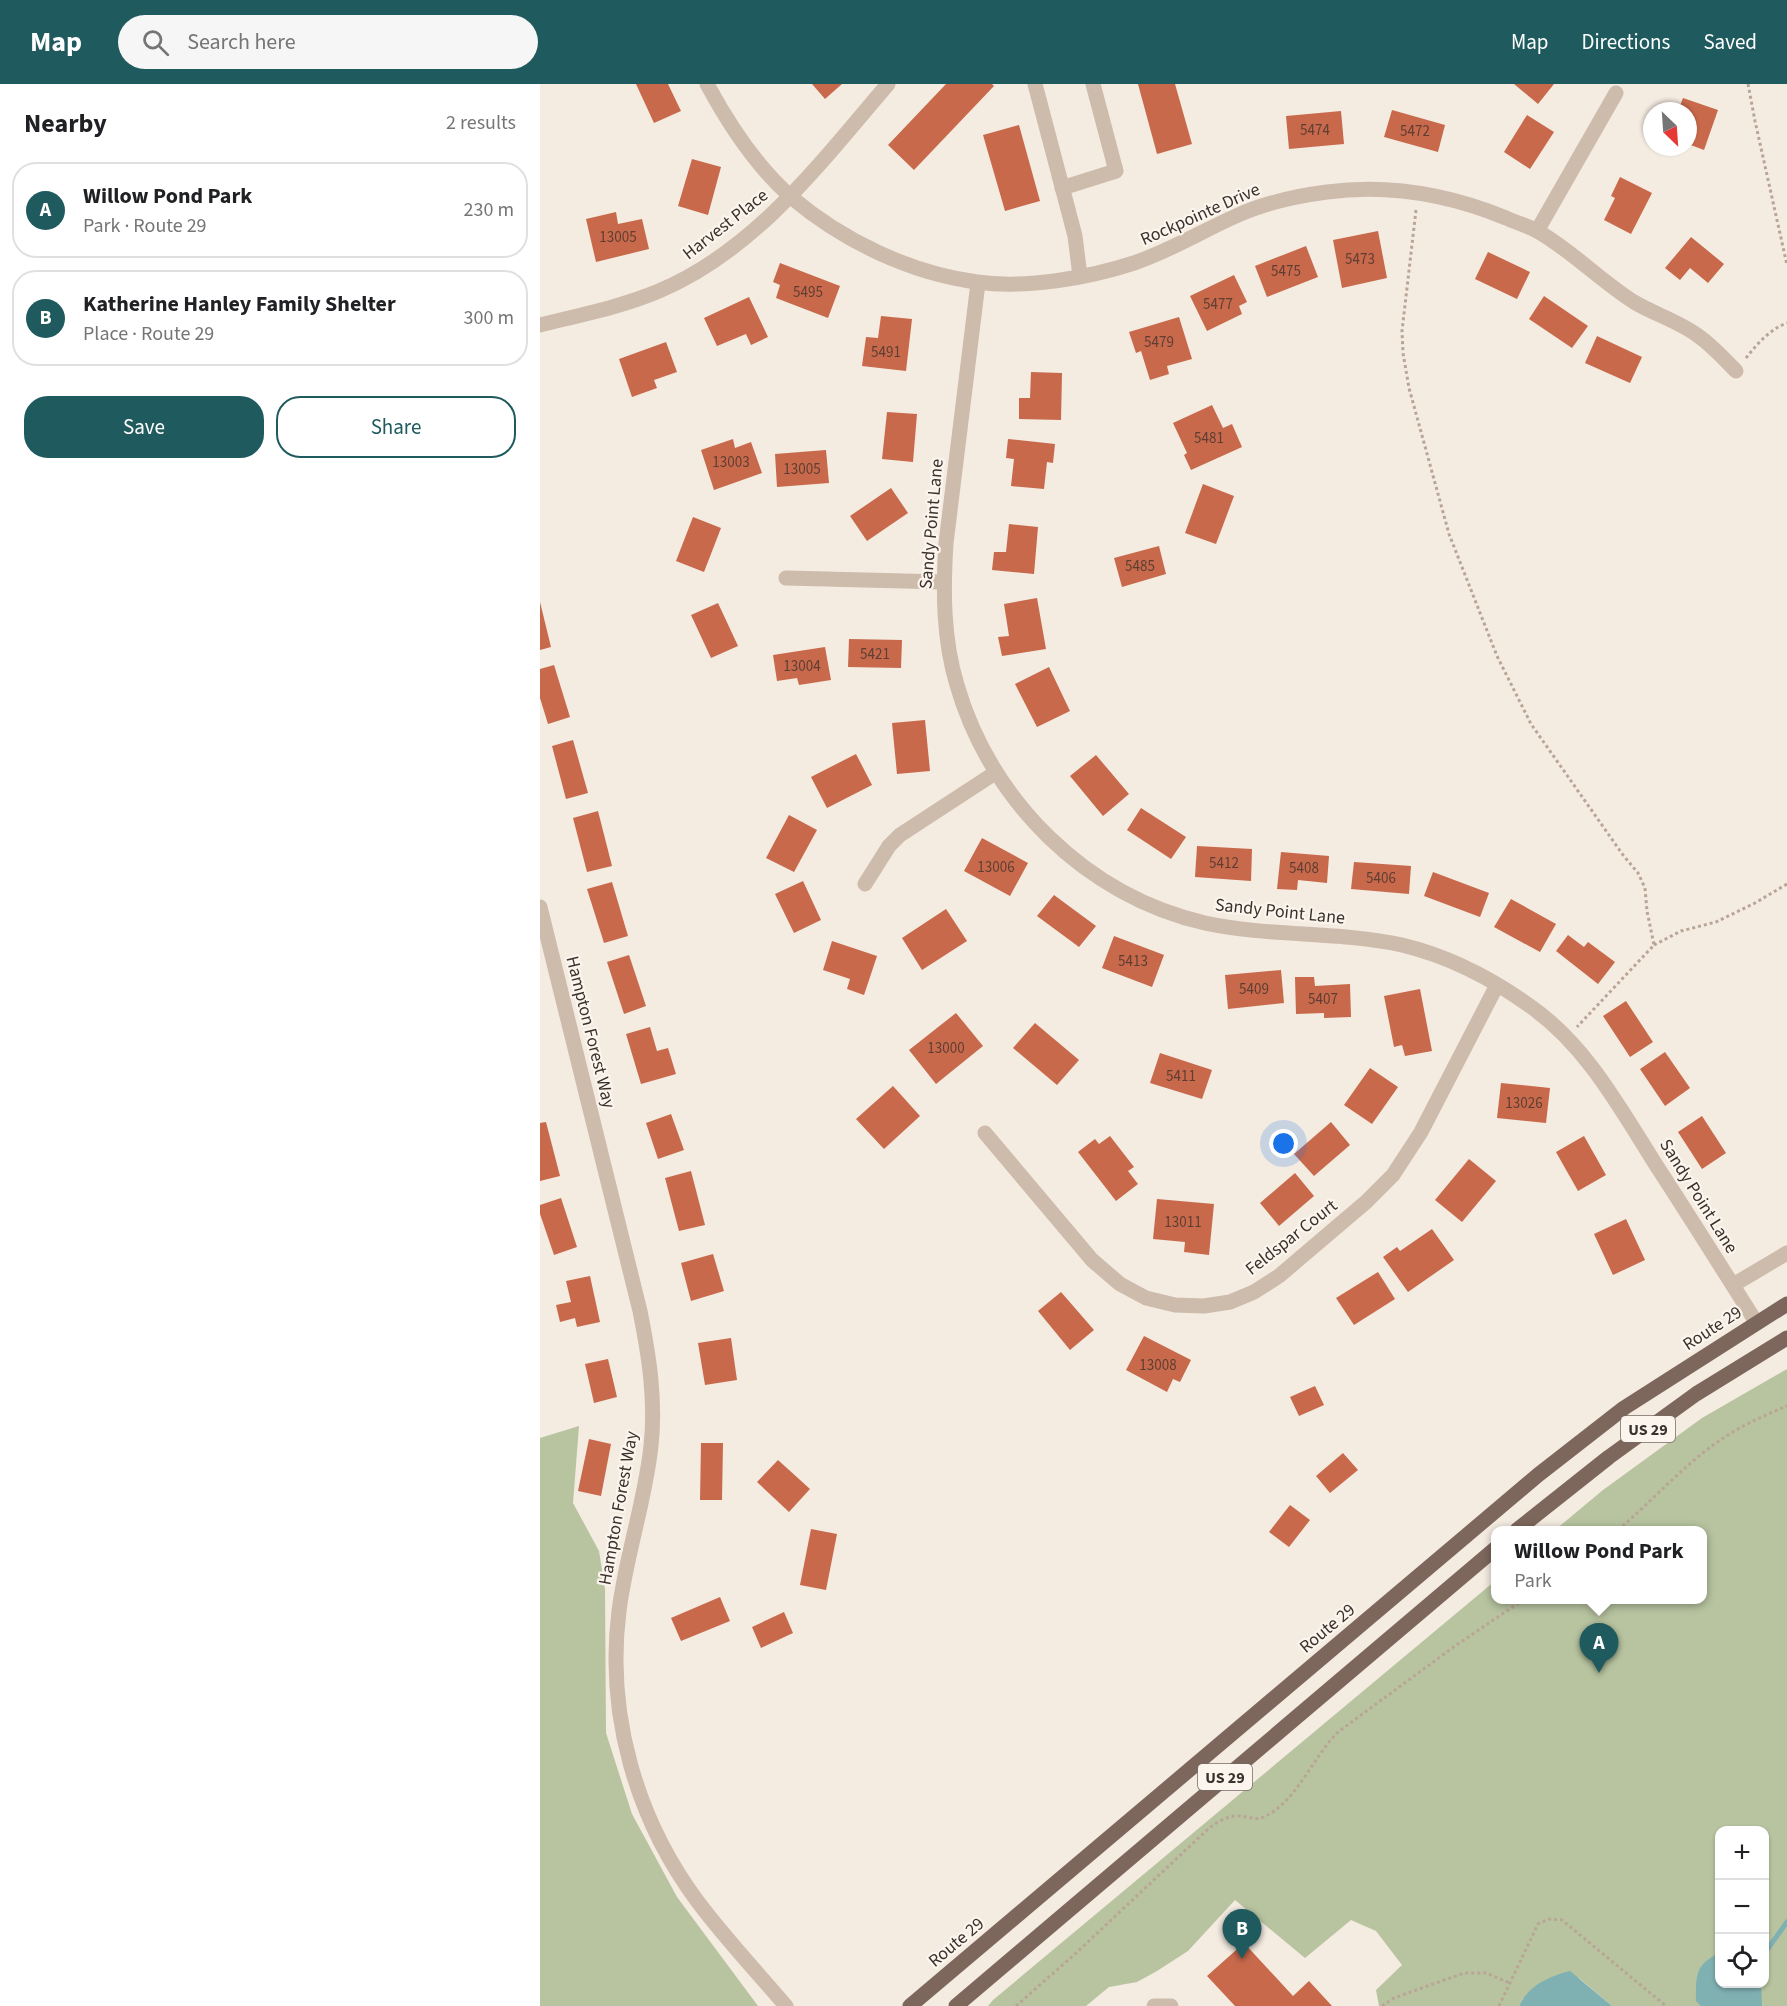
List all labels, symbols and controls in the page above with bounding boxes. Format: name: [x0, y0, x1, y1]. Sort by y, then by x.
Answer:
search box: [118, 15, 538, 69]
text: Map: [30, 22, 82, 62]
icon: search: [139, 26, 172, 59]
text: Search here: [187, 26, 296, 58]
text: Map: [1511, 27, 1549, 57]
text: Directions: [1582, 27, 1670, 57]
text: Saved: [1703, 27, 1757, 57]
north arrow: [1643, 102, 1697, 156]
text: Nearby: [24, 105, 107, 142]
text: 2 results: [446, 109, 516, 137]
house number: 5474: [1300, 120, 1330, 141]
house number: 5472: [1400, 121, 1430, 142]
street label: Rockpointe Drive: [1136, 177, 1264, 252]
text: Willow Pond Park: [83, 180, 252, 212]
street label: Harvest Place: [677, 183, 773, 266]
text: A: [40, 196, 51, 224]
text: 230 m: [464, 196, 514, 224]
text: Park · Route 29: [83, 212, 207, 240]
house number: 13005: [599, 227, 637, 248]
house number: 5473: [1345, 249, 1375, 270]
house number: 5475: [1271, 261, 1301, 282]
house number: 5495: [793, 282, 823, 303]
text: Katherine Hanley Family Shelter: [83, 288, 396, 320]
house number: 5477: [1203, 294, 1233, 315]
text: B: [39, 304, 52, 332]
text: 300 m: [464, 304, 514, 332]
text: Place · Route 29: [83, 320, 214, 348]
house number: 5479: [1144, 332, 1174, 353]
house number: 5491: [871, 342, 901, 363]
button: Save: [24, 396, 264, 458]
button: Share: [276, 396, 516, 458]
house number: 5481: [1194, 428, 1224, 449]
house number: 13003: [712, 452, 750, 473]
street label: Sandy Point Lane: [913, 458, 950, 590]
house number: 13005: [783, 459, 821, 480]
house number: 5485: [1125, 556, 1155, 577]
house number: 5421: [860, 644, 890, 665]
house number: 13004: [783, 656, 821, 677]
house number: 5412: [1209, 853, 1239, 874]
house number: 13006: [977, 857, 1015, 878]
house number: 5408: [1289, 858, 1319, 879]
house number: 5406: [1366, 868, 1396, 889]
street label: Sandy Point Lane: [1214, 892, 1346, 931]
house number: 5413: [1118, 951, 1148, 972]
street label: Hampton Forest Way: [560, 953, 622, 1111]
house number: 5409: [1239, 979, 1269, 1000]
house number: 5407: [1308, 989, 1338, 1010]
house number: 13000: [927, 1038, 965, 1059]
house number: 5411: [1166, 1066, 1196, 1087]
house number: 13026: [1505, 1093, 1543, 1114]
your location: [1269, 1129, 1298, 1158]
street label: Sandy Point Lane: [1653, 1134, 1744, 1258]
street label: Feldspar Court: [1240, 1194, 1343, 1281]
house number: 13011: [1164, 1212, 1202, 1233]
street label: Route 29: [1678, 1300, 1747, 1357]
house number: 13008: [1139, 1355, 1177, 1376]
road number: US 29: [1621, 1416, 1675, 1442]
street label: Hampton Forest Way: [593, 1428, 644, 1587]
popup: [1491, 1526, 1707, 1604]
text: Willow Pond Park: [1514, 1535, 1684, 1567]
text: Park: [1514, 1567, 1552, 1595]
street label: Route 29: [1294, 1598, 1361, 1659]
pin: A: [1580, 1624, 1618, 1673]
road number: US 29: [1198, 1764, 1252, 1790]
map controls: [1715, 1826, 1769, 1988]
button: +: [1715, 1826, 1769, 1880]
button: −: [1715, 1880, 1769, 1934]
pin: B: [1222, 1910, 1262, 1959]
street label: Route 29: [923, 1912, 990, 1973]
button: locate: [1715, 1934, 1769, 1988]

